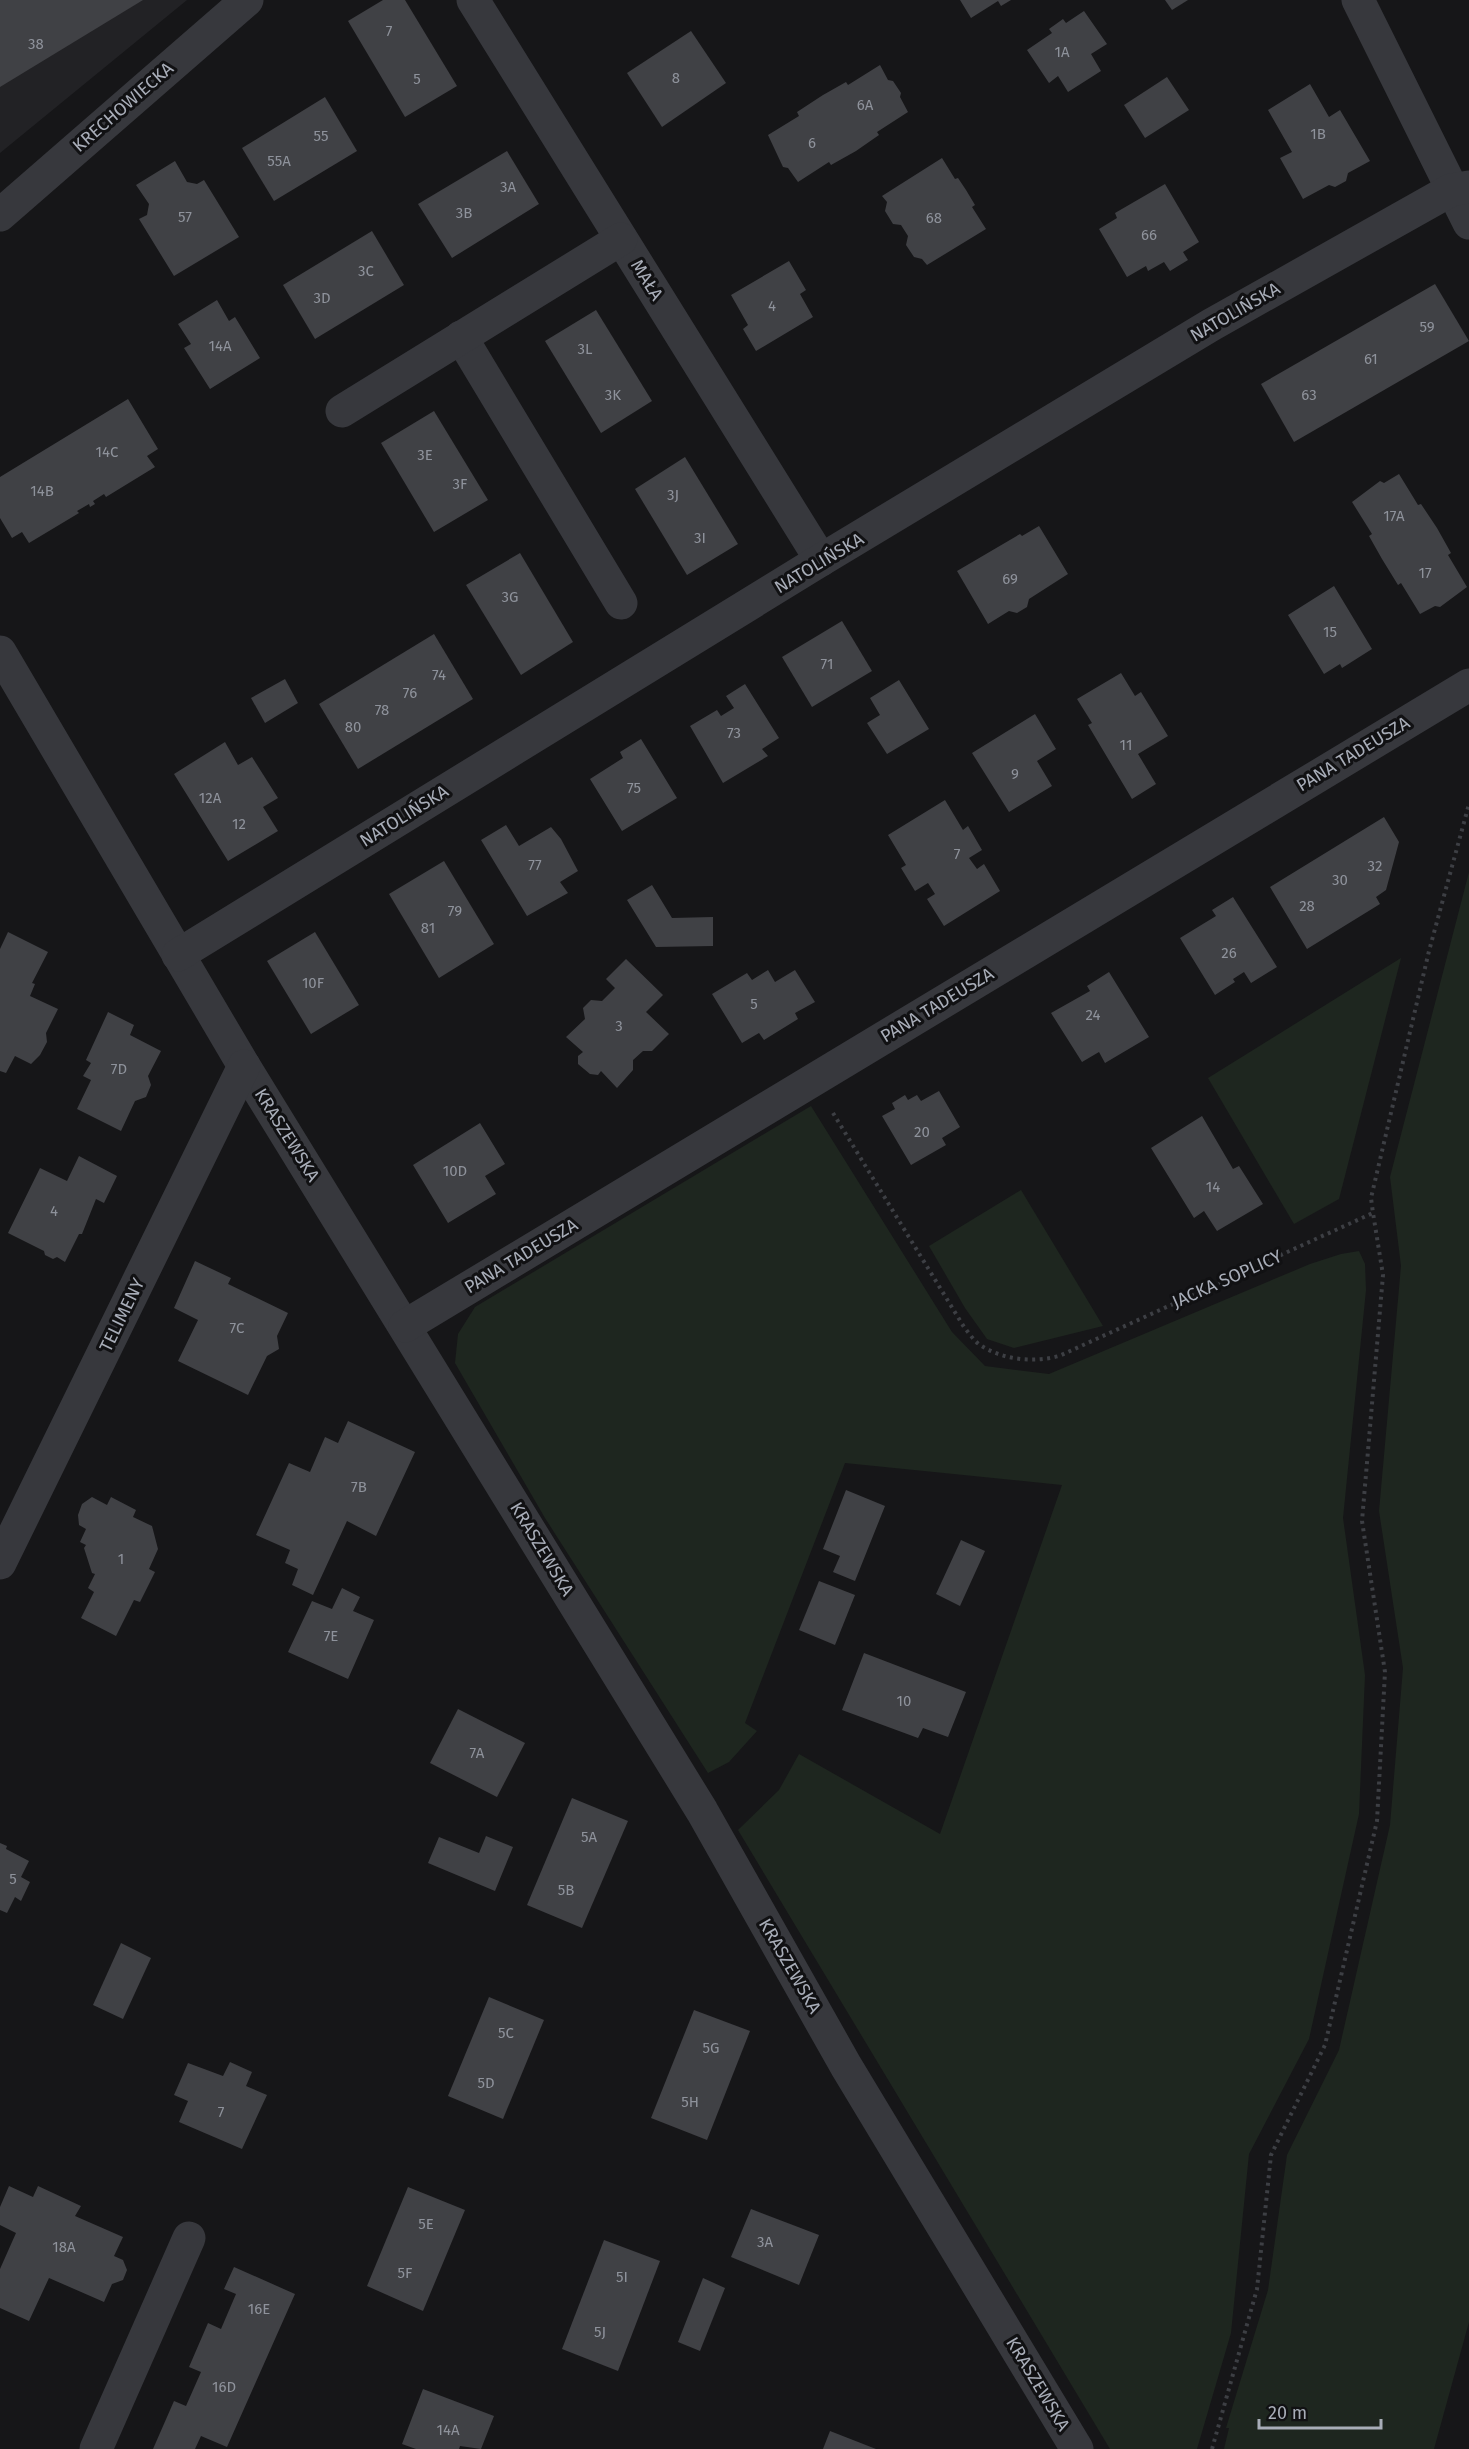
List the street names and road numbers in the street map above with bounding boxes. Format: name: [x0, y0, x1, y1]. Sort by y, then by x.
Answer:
street label: KRECHOWIECKA: [68, 57, 178, 157]
street label: MAŁA: [626, 256, 668, 305]
street label: NATOLIŃSKA: [1186, 276, 1284, 347]
street label: NATOLIŃSKA: [770, 527, 868, 598]
street label: PANA TADEUSZA: [1292, 711, 1414, 796]
street label: NATOLIŃSKA: [355, 779, 453, 852]
street label: PANA TADEUSZA: [876, 962, 998, 1047]
street label: KRASZEWSKA: [250, 1084, 325, 1186]
street label: PANA TADEUSZA: [460, 1213, 582, 1298]
street label: JACKA SOPLICY: [1169, 1245, 1285, 1313]
street label: TELIMENY: [95, 1275, 149, 1355]
street label: KRASZEWSKA: [505, 1498, 579, 1601]
street label: KRASZEWSKA: [754, 1915, 826, 2018]
street label: KRASZEWSKA: [1001, 2333, 1075, 2436]

